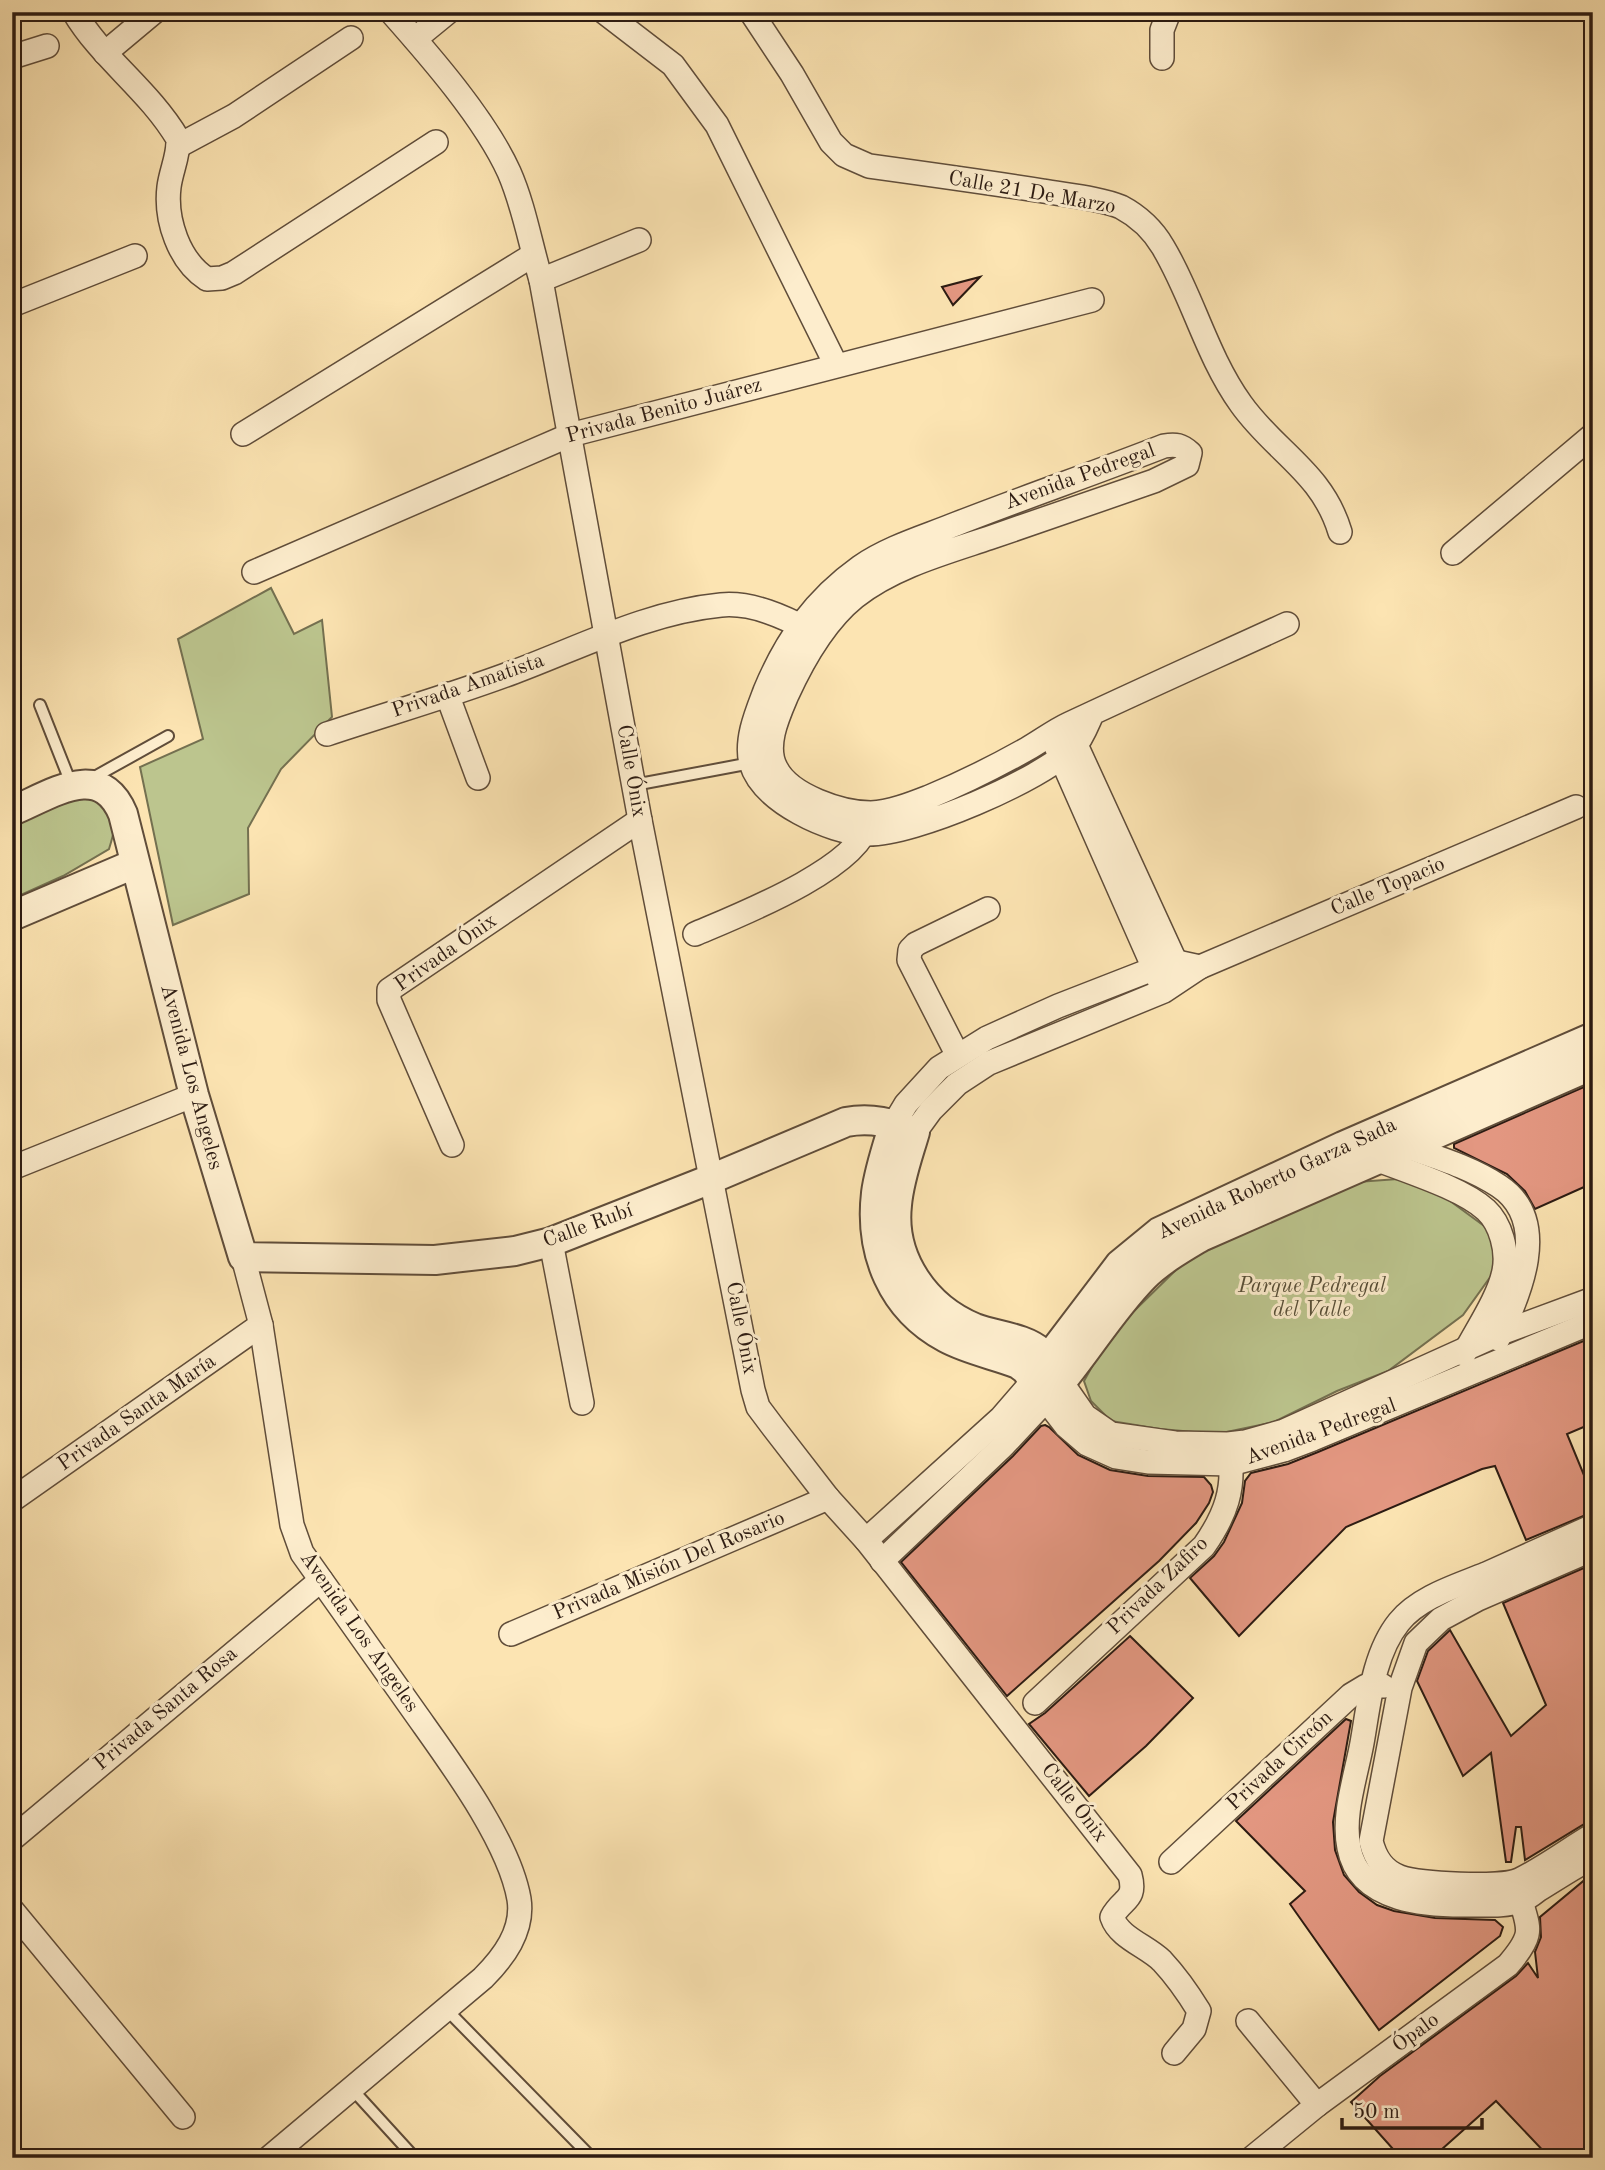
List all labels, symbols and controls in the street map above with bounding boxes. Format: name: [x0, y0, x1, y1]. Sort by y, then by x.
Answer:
street label: Calle 21 De Marzo: [947, 168, 1117, 218]
street label: Privada Benito Juárez: [564, 375, 764, 447]
street label: Avenida Pedregal: [1002, 440, 1158, 514]
street label: Privada Amatista: [389, 650, 547, 722]
street label: Calle Ónix: [613, 722, 654, 819]
street label: Calle Topacio: [1328, 854, 1448, 920]
street label: Privada Ónix: [388, 906, 501, 996]
street label: Avenida Los Angeles: [156, 982, 226, 1172]
street label: Avenida Roberto Garza Sada: [1154, 1114, 1400, 1244]
street label: Calle Rubí: [540, 1200, 636, 1252]
park label: Parque Pedregal del Valle: [1237, 1276, 1386, 1321]
street label: Calle Ónix: [722, 1279, 765, 1376]
street label: Privada Santa María: [54, 1351, 220, 1475]
street label: Avenida Pedregal: [1243, 1395, 1399, 1469]
street label: Privada Misión Del Rosario: [550, 1508, 788, 1624]
street label: Privada Zafiro: [1104, 1533, 1212, 1639]
street label: Avenida Los Angeles: [296, 1548, 422, 1716]
street label: Privada Santa Rosa: [90, 1643, 242, 1775]
street label: Privada Circón: [1223, 1707, 1337, 1815]
street label: Calle Ónix: [1037, 1756, 1115, 1847]
street label: Ópalo: [1386, 2005, 1443, 2057]
scale bar: [1342, 2086, 1482, 2130]
text: 50 m: [1353, 2102, 1400, 2123]

